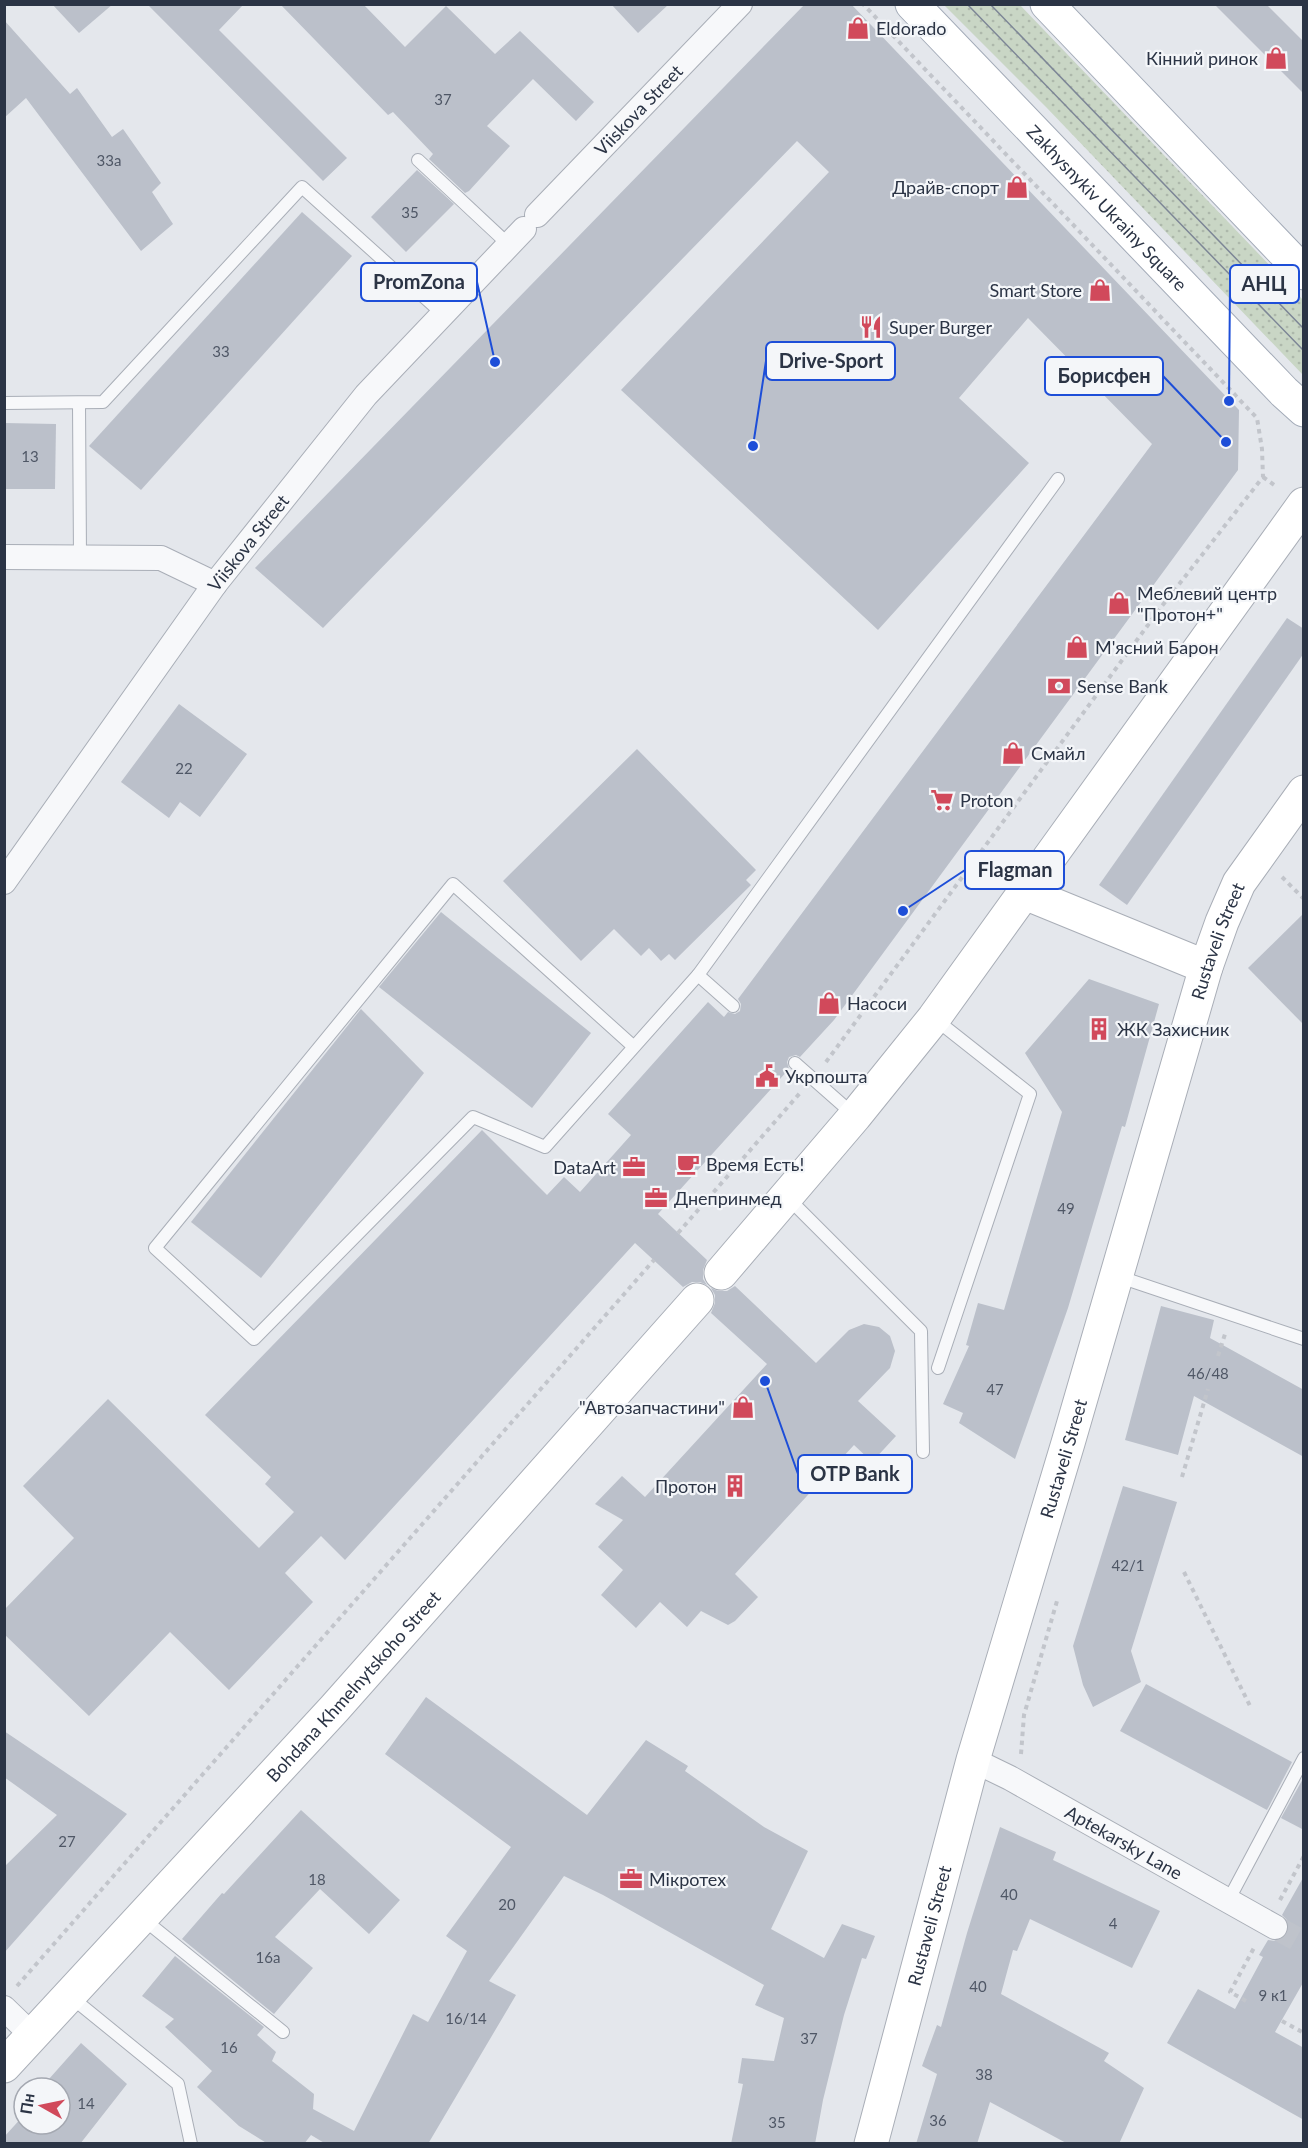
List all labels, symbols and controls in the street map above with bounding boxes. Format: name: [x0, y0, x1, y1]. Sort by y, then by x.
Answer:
shop icon: Eldorado: [845, 15, 871, 41]
place label: Eldorado: [876, 17, 947, 39]
shop icon: Кінний ринок: [1263, 45, 1289, 71]
place label: Кінний ринок: [1146, 47, 1259, 69]
street label: Viiskova Street: [590, 59, 687, 160]
house number: 37: [434, 90, 452, 108]
street label: Zakhysnykiv Ukrainy Square: [1023, 120, 1192, 295]
house number: 33а: [97, 151, 121, 169]
shop icon: Драйв-спорт: [1004, 174, 1030, 200]
place label: Драйв-спорт: [892, 176, 999, 198]
house number: 35: [401, 203, 419, 221]
callout: PromZona: [361, 263, 477, 301]
callout: АНЦ: [1230, 265, 1299, 303]
text: PromZona: [373, 269, 465, 293]
text: АНЦ: [1240, 271, 1287, 295]
shop icon: Smart Store: [1087, 277, 1113, 303]
place label: Smart Store: [989, 279, 1082, 301]
restaurant icon: Super Burger: [858, 314, 884, 340]
place label: Super Burger: [889, 316, 993, 338]
house number: 33: [212, 342, 230, 360]
callout: Drive-Sport: [766, 342, 895, 380]
text: Drive-Sport: [779, 348, 884, 372]
callout: Борисфен: [1045, 357, 1163, 395]
text: Борисфен: [1057, 363, 1151, 387]
house number: 13: [21, 447, 39, 465]
street label: Viiskova Street: [203, 490, 294, 595]
place label: Меблевий центр "Протон+": [1137, 582, 1277, 625]
shop icon: Меблевий центр "Протон+": [1106, 590, 1132, 616]
shop icon: М'ясний Барон: [1064, 634, 1090, 660]
place label: М'ясний Барон: [1095, 636, 1219, 658]
bank icon: Sense Bank: [1046, 673, 1072, 699]
place label: Sense Bank: [1077, 675, 1169, 697]
shop icon: Смайл: [1000, 740, 1026, 766]
place label: Смайл: [1031, 742, 1086, 764]
house number: 22: [175, 759, 193, 777]
supermarket icon: Proton: [929, 787, 955, 813]
place label: Proton: [960, 789, 1014, 811]
callout: Flagman: [965, 851, 1064, 889]
text: Flagman: [977, 857, 1053, 881]
street label: Rustaveli Street: [1186, 879, 1249, 1002]
shop icon: Насоси: [816, 990, 842, 1016]
place label: Насоси: [847, 992, 907, 1014]
building icon: ЖК Захисник: [1086, 1016, 1112, 1042]
place label: ЖК Захисник: [1117, 1018, 1230, 1040]
public building icon: Укрпошта: [754, 1063, 780, 1089]
place label: Укрпошта: [785, 1065, 868, 1087]
cafe icon: Время Есть!: [675, 1151, 701, 1177]
place label: Время Есть!: [706, 1153, 804, 1175]
office icon: DataArt: [621, 1154, 647, 1180]
place label: DataArt: [553, 1156, 617, 1178]
office icon: Днепринмед: [643, 1185, 669, 1211]
place label: Днепринмед: [674, 1187, 782, 1209]
house number: 49: [1057, 1199, 1075, 1217]
house number: 46/48: [1187, 1364, 1229, 1382]
house number: 47: [986, 1380, 1004, 1398]
shop icon: "Автозапчастини": [730, 1394, 756, 1420]
place label: "Автозапчастини": [579, 1396, 725, 1418]
street label: Rustaveli Street: [1035, 1396, 1091, 1521]
callout: OTP Bank: [798, 1455, 912, 1493]
text: OTP Bank: [810, 1461, 900, 1485]
building icon: Протон: [722, 1473, 748, 1499]
place label: Протон: [655, 1475, 717, 1497]
house number: 42/1: [1112, 1556, 1144, 1574]
street label: Bohdana Khmelnytskoho Street: [261, 1586, 445, 1786]
street label: Aptekarsky Lane: [1062, 1800, 1186, 1884]
house number: 27: [58, 1832, 76, 1850]
street label: Rustaveli Street: [903, 1863, 956, 1988]
office icon: Мікротех: [618, 1866, 644, 1892]
place label: Мікротех: [649, 1868, 726, 1890]
house number: 18: [308, 1870, 326, 1888]
house number: 40: [1000, 1885, 1018, 1903]
house number: 20: [498, 1895, 516, 1913]
house number: 4: [1109, 1914, 1118, 1932]
house number: 16а: [256, 1948, 280, 1966]
house number: 40: [969, 1977, 987, 1995]
house number: 9 к1: [1258, 1986, 1288, 2004]
house number: 16/14: [445, 2009, 487, 2027]
house number: 37: [800, 2029, 818, 2047]
house number: 16: [220, 2038, 238, 2056]
house number: 38: [975, 2065, 993, 2083]
north arrow: [12, 2076, 72, 2136]
text: Пн: [16, 2092, 38, 2115]
house number: 14: [77, 2094, 95, 2112]
house number: 36: [929, 2111, 947, 2129]
house number: 35: [768, 2113, 786, 2131]

